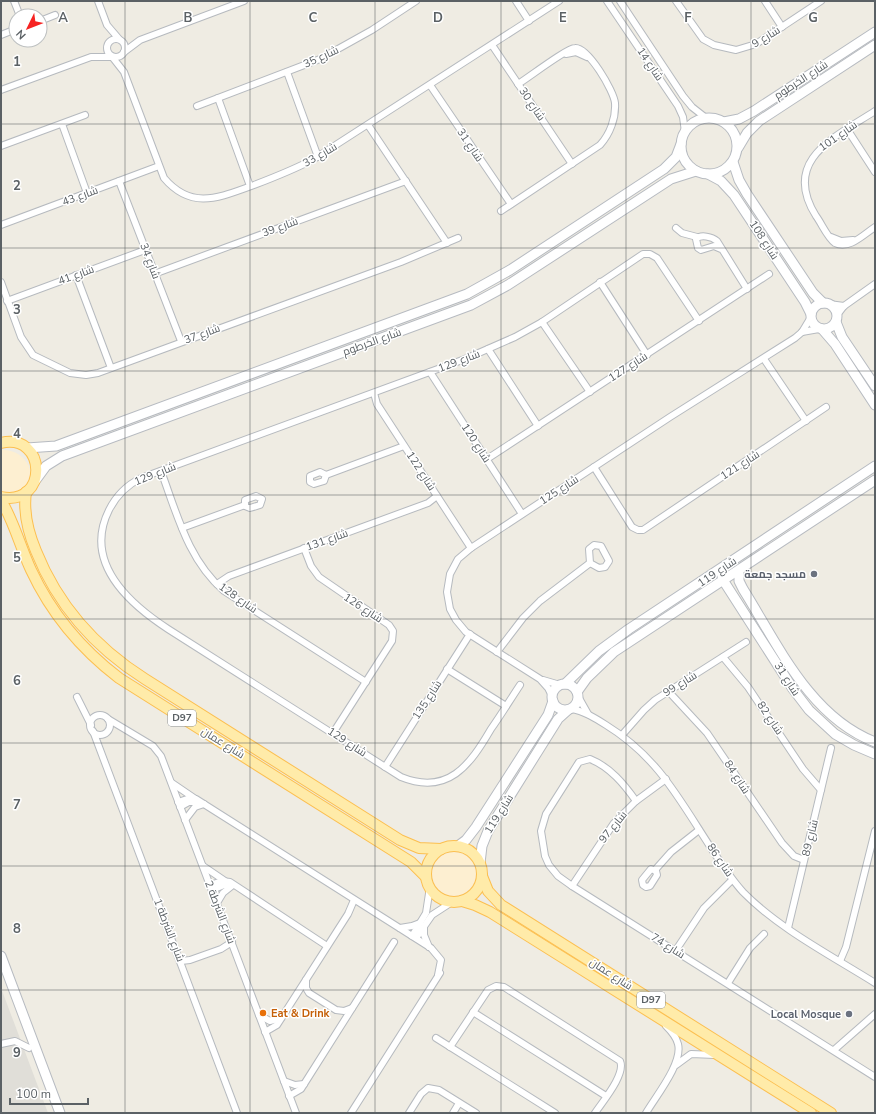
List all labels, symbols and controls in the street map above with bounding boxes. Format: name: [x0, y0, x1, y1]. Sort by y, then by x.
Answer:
north arrow: [8, 8, 48, 48]
text: A: [58, 9, 68, 27]
text: B: [184, 9, 193, 27]
text: C: [309, 9, 318, 27]
text: D: [433, 9, 443, 27]
text: E: [559, 9, 567, 27]
text: F: [684, 9, 692, 27]
text: G: [808, 9, 818, 27]
street label: شارع 9: [749, 22, 783, 52]
text: N: [13, 26, 29, 43]
street label: شارع 35: [301, 42, 341, 72]
street label: شارع 14: [633, 44, 667, 84]
text: 1: [13, 53, 21, 71]
street label: شارع الخرطوم: [771, 57, 831, 103]
street label: شارع 30: [515, 84, 549, 124]
street label: شارع 101: [816, 117, 860, 155]
street label: شارع 31: [453, 125, 487, 165]
street label: شارع 33: [300, 139, 340, 171]
text: 2: [13, 177, 21, 195]
street label: شارع 43: [60, 183, 100, 209]
street label: شارع 39: [260, 214, 300, 240]
street label: شارع 108: [746, 217, 782, 263]
street label: شارع 34: [136, 241, 164, 281]
street label: شارع 41: [56, 262, 96, 288]
text: 3: [13, 301, 21, 319]
street label: شارع 37: [182, 321, 222, 347]
street label: شارع الخرطوم: [341, 324, 403, 360]
street label: شارع 129: [436, 346, 482, 376]
street label: شارع 127: [605, 349, 651, 385]
street label: شارع 120: [458, 420, 494, 466]
text: 4: [13, 425, 21, 443]
street label: شارع 121: [717, 447, 763, 483]
street label: شارع 122: [403, 448, 439, 494]
street label: شارع 129: [132, 459, 178, 489]
street label: شارع 125: [536, 472, 582, 508]
street label: شارع 131: [304, 525, 350, 555]
text: 5: [13, 549, 21, 567]
street label: شارع 119: [695, 553, 739, 591]
place label: مسجد جمعة: [744, 567, 806, 582]
marker: مسجد جمعة: [809, 569, 819, 579]
street label: شارع 128: [216, 579, 260, 617]
street label: شارع 126: [340, 590, 386, 626]
street label: شارع 31: [771, 659, 803, 699]
street label: شارع 99: [660, 668, 700, 700]
text: 6: [13, 672, 21, 690]
street label: شارع 135: [409, 677, 445, 723]
street label: شارع 82: [753, 698, 787, 738]
road number: D97: [168, 710, 196, 726]
street label: شارع عمان: [198, 724, 248, 762]
street label: شارع 129: [324, 724, 370, 760]
street label: شارع 84: [721, 757, 753, 797]
street label: شارع 119: [481, 791, 517, 837]
text: 7: [13, 796, 21, 814]
street label: شارع 97: [595, 808, 631, 846]
street label: شارع 89: [798, 818, 822, 858]
street label: شارع 86: [703, 840, 737, 880]
street label: شارع الشرطة 2: [201, 878, 239, 946]
street label: شارع الشرطة 1: [150, 896, 188, 964]
text: 8: [13, 920, 21, 938]
street label: شارع 74: [648, 930, 688, 962]
street label: شارع عمان: [587, 954, 635, 994]
road number: D97: [637, 992, 665, 1008]
place label: Eat & Drink: [271, 1006, 331, 1021]
place label: Local Mosque: [771, 1007, 841, 1022]
marker: Eat & Drink: [258, 1008, 268, 1018]
marker: Local Mosque: [844, 1009, 854, 1019]
text: 9: [13, 1044, 21, 1062]
scale bar: [10, 1080, 88, 1106]
text: 100 m: [16, 1086, 51, 1102]

